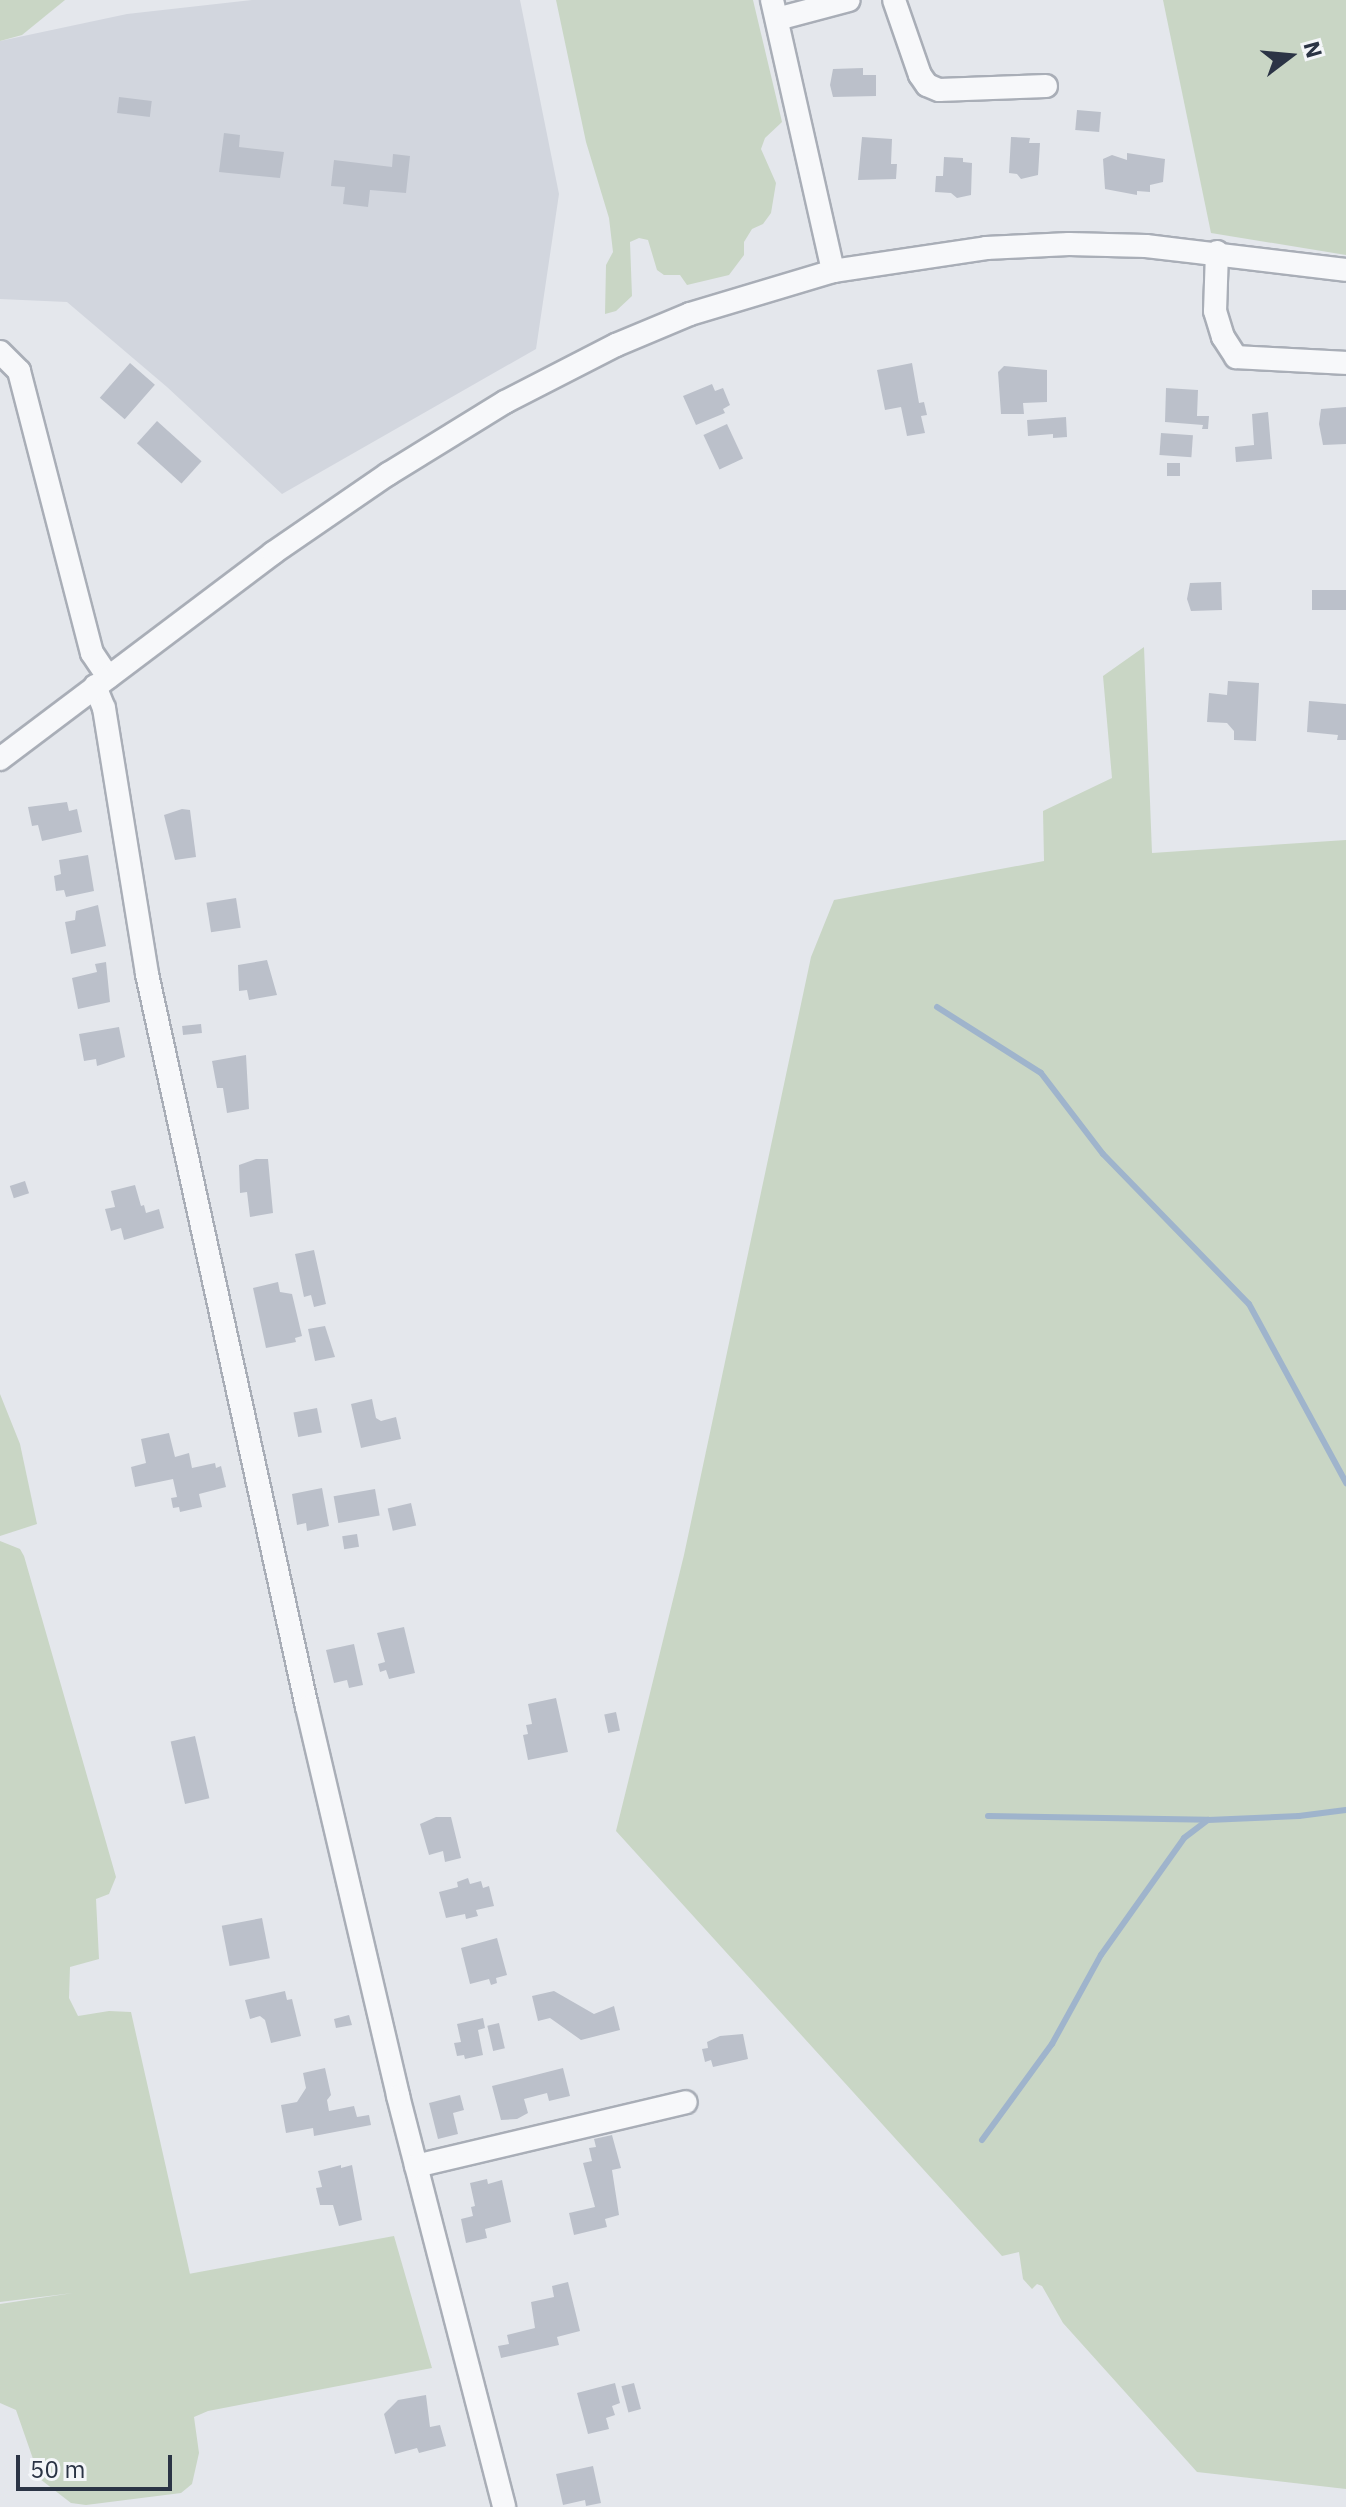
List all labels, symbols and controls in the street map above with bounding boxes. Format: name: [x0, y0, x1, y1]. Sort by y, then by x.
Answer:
north arrow: [1250, 16, 1330, 96]
text: N: [1297, 38, 1330, 61]
scale bar: [20, 2439, 176, 2489]
text: 50 m: [30, 2453, 85, 2485]

